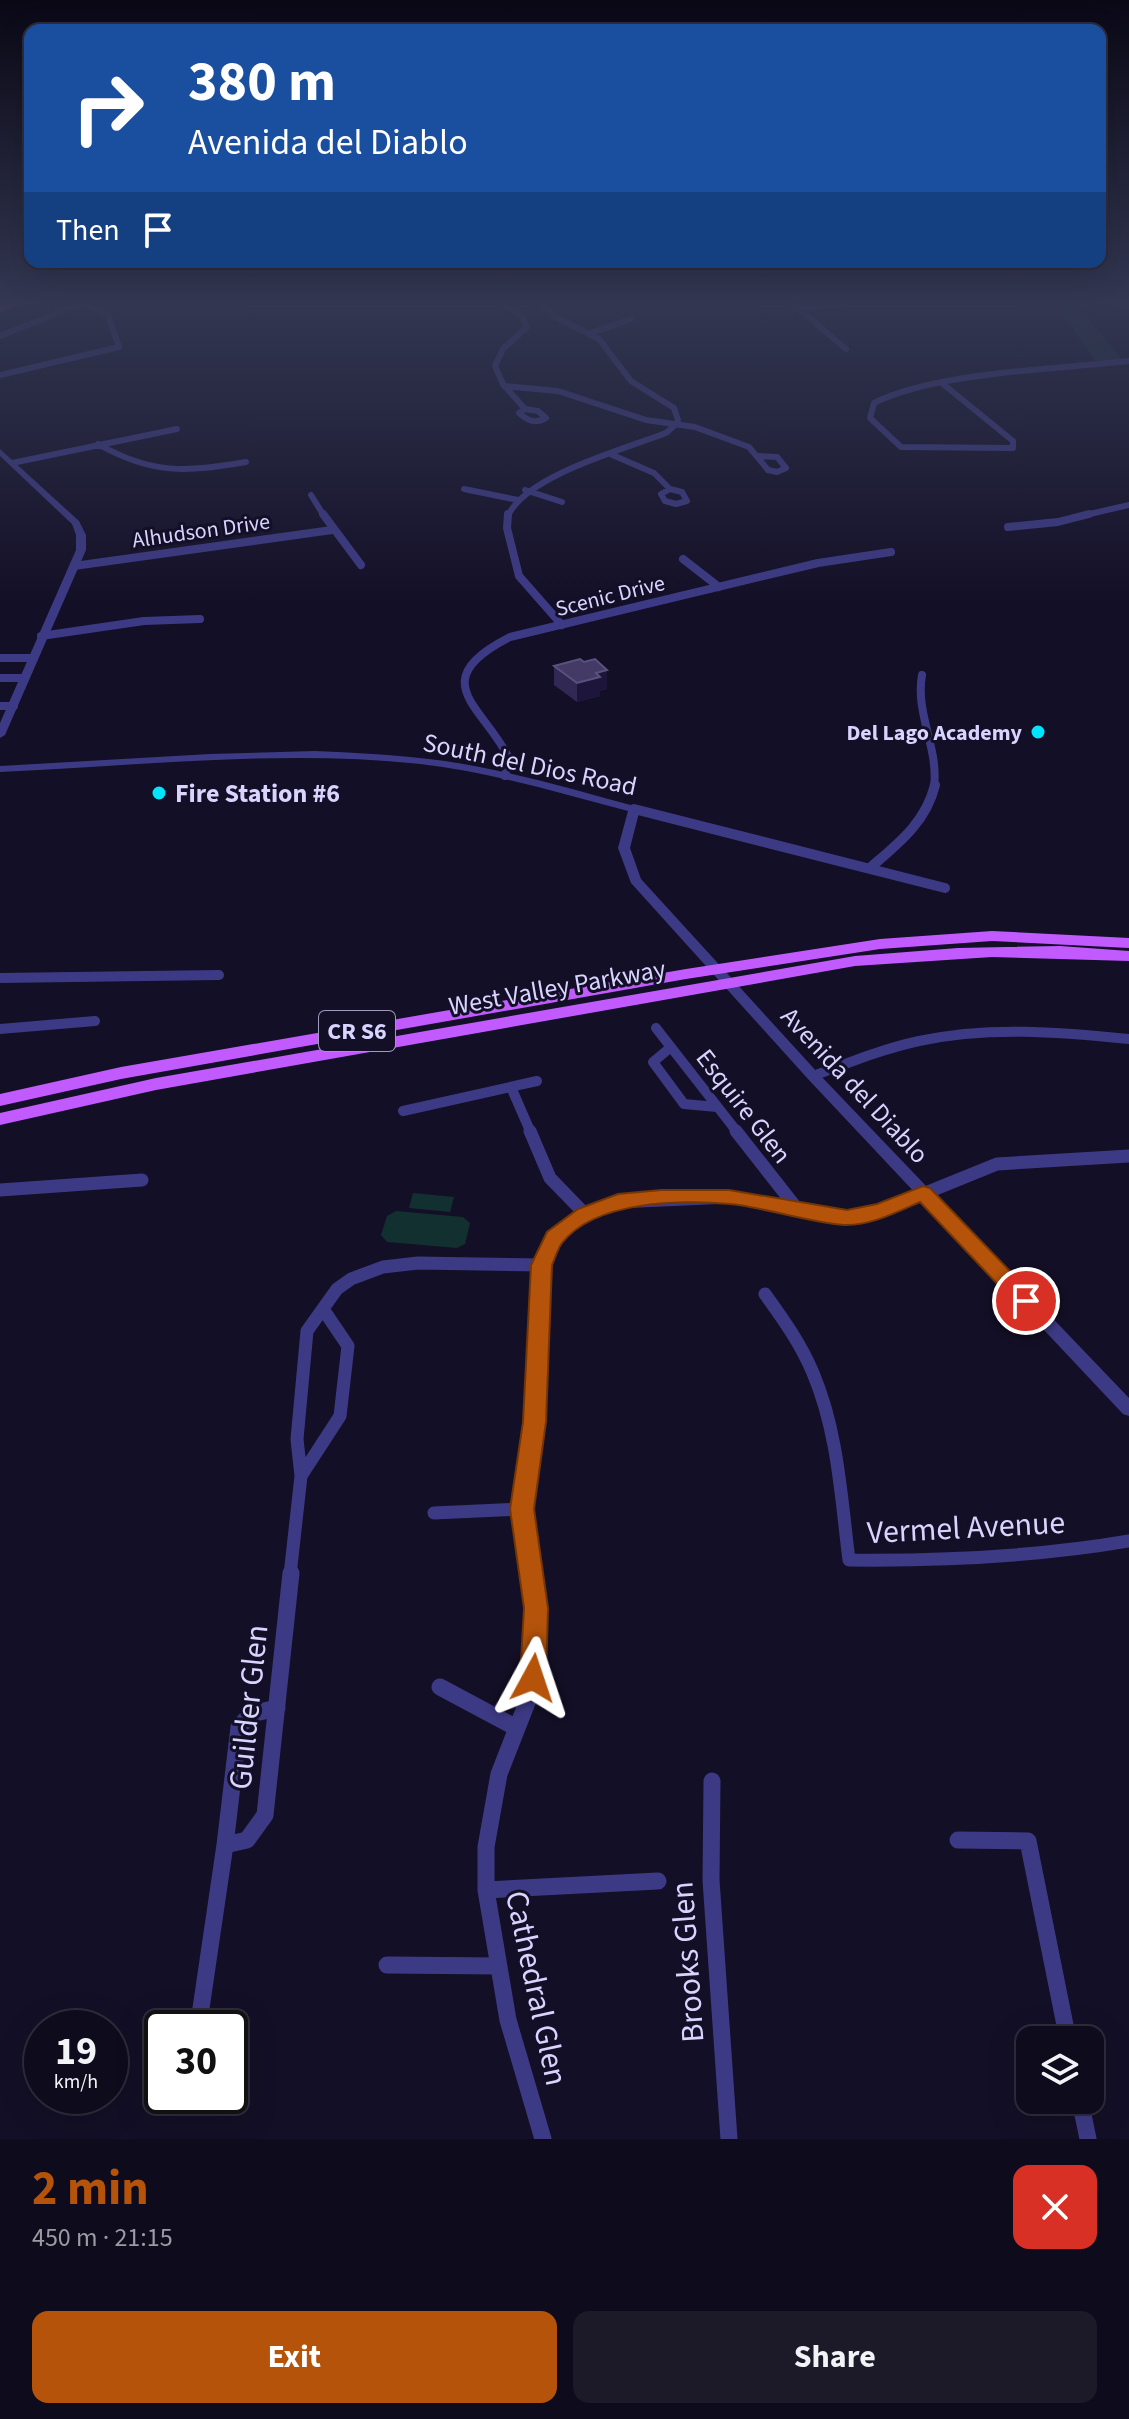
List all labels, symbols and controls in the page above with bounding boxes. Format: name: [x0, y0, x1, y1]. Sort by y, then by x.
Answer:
text: 380 m: [188, 43, 336, 122]
icon: right: [56, 56, 160, 160]
text: Avenida del Diablo: [188, 117, 468, 168]
icon: arrive: [136, 208, 180, 252]
text: Then: [56, 209, 120, 252]
street label: Alhudson Drive: [130, 505, 272, 557]
street label: Scenic Drive: [552, 567, 668, 625]
place label: Del Lago Academy: [846, 717, 1023, 749]
marker: Del Lago Academy: [1029, 723, 1047, 741]
street label: South del Dios Road: [420, 724, 640, 805]
place label: Fire Station #6: [175, 775, 340, 812]
marker: Fire Station #6: [150, 784, 168, 802]
street label: West Valley Parkway: [446, 950, 668, 1025]
street label: Avenida del Diablo: [772, 999, 937, 1172]
road number: CR S6: [319, 1011, 395, 1051]
street label: Esquire Glen: [687, 1041, 800, 1171]
pin: [992, 1267, 1060, 1335]
icon: arrive: [1004, 1279, 1048, 1323]
street label: Vermel Avenue: [866, 1500, 1066, 1556]
street label: Guilder Glen: [217, 1622, 281, 1792]
position arrow: [491, 1636, 575, 1720]
street label: Brooks Glen: [659, 1880, 717, 2044]
street label: Cathedral Glen: [493, 1887, 579, 2090]
speed limit sign: 30: [144, 2010, 248, 2114]
text: 19: [55, 2023, 97, 2080]
map controls: [1016, 2026, 1104, 2114]
button: layers: [1016, 2026, 1104, 2114]
text: km/h: [54, 2068, 98, 2096]
text: 2 min: [32, 2155, 149, 2223]
button: close: [1013, 2165, 1097, 2249]
text: 450 m · 21:15: [32, 2219, 173, 2256]
button: Exit: [32, 2311, 557, 2403]
button: Share: [573, 2311, 1097, 2403]

